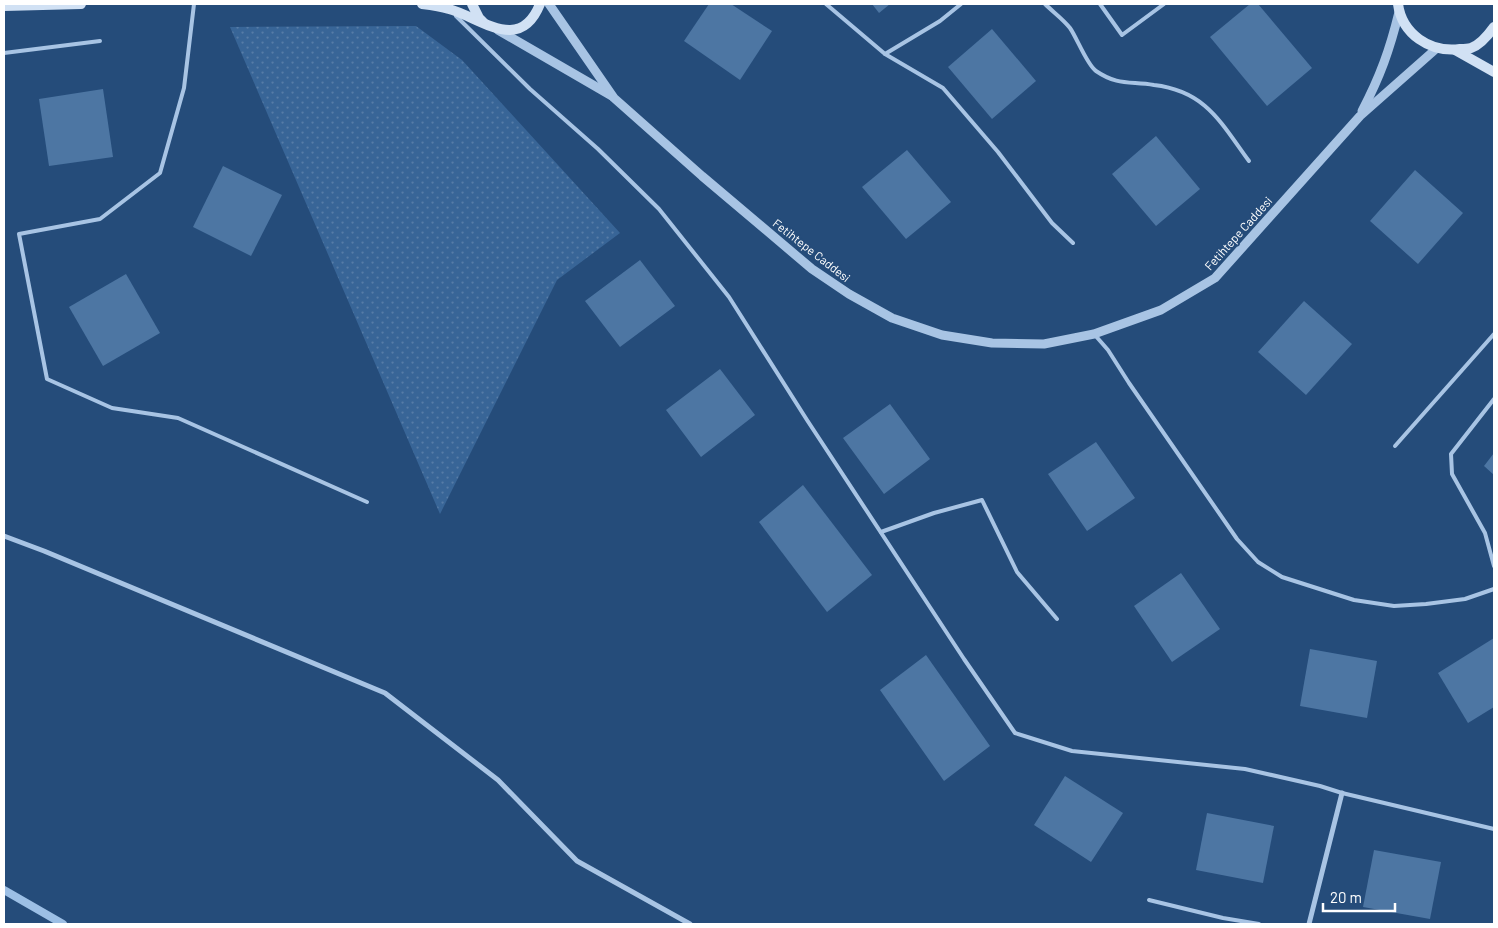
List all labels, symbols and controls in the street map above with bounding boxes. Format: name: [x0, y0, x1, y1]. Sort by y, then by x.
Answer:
street label: Fetihtepe Caddesi: [1201, 193, 1275, 273]
street label: Fetihtepe Caddesi: [771, 216, 853, 284]
scale bar: [1323, 880, 1396, 912]
text: 20 m: [1330, 888, 1362, 906]

